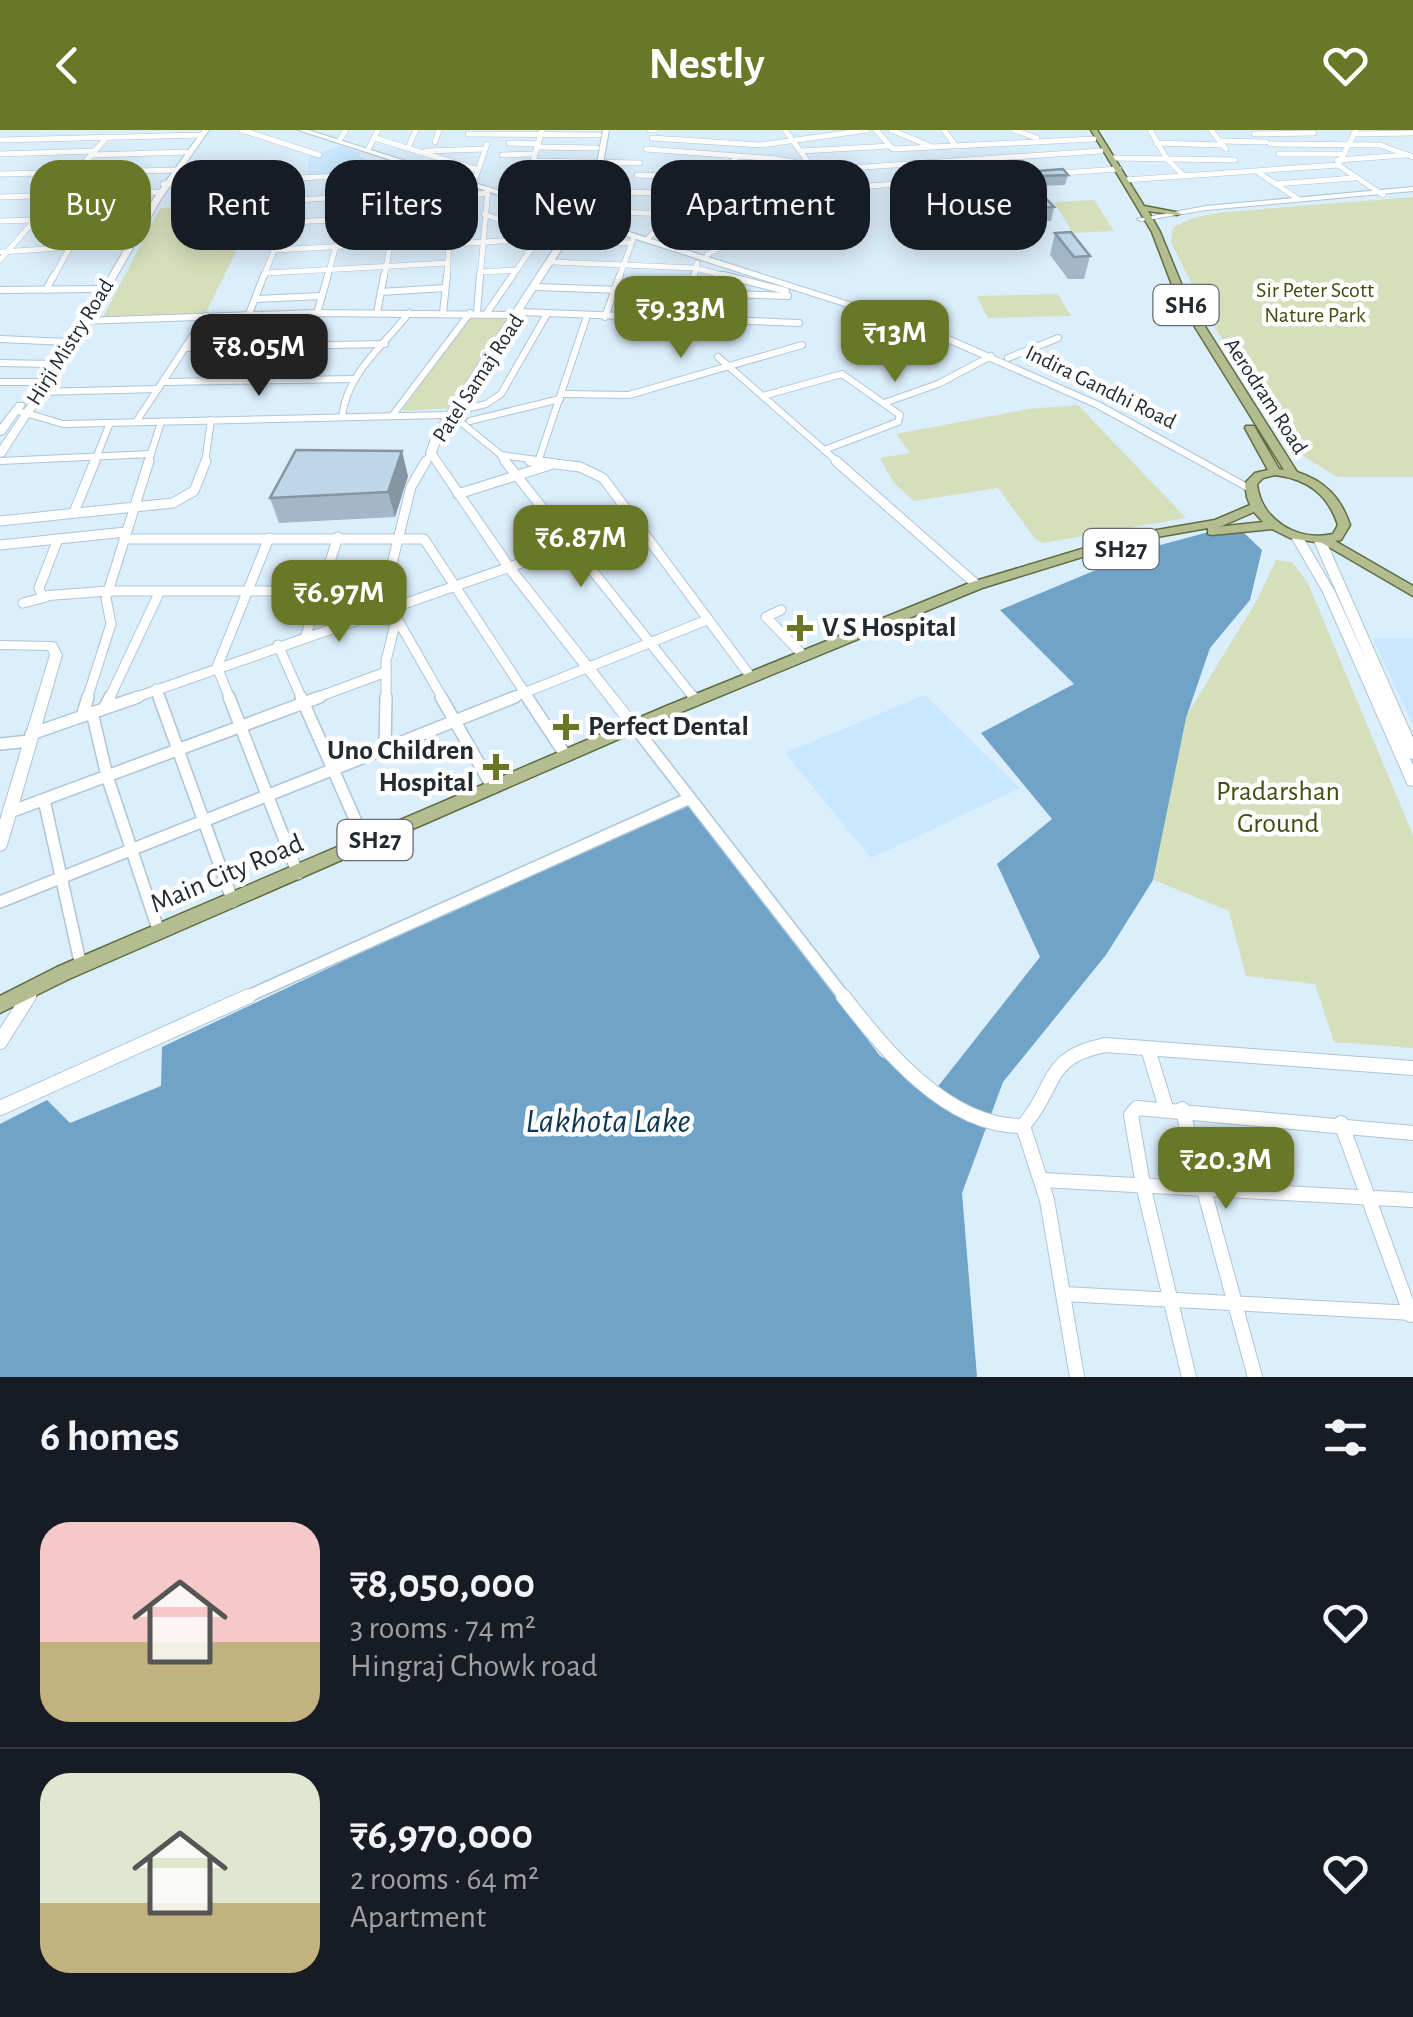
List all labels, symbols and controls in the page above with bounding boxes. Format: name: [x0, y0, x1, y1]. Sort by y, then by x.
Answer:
icon: back: [40, 38, 95, 93]
icon: heart: [1318, 38, 1373, 93]
text: Nestly: [648, 42, 765, 87]
chip: Buy: [30, 160, 151, 250]
chip: Rent: [171, 160, 305, 250]
chip: Filters: [325, 160, 478, 250]
chip: New: [498, 160, 631, 250]
chip: Apartment: [651, 160, 870, 250]
chip: House: [890, 160, 1047, 250]
street label: Hirji Mistry Road: [22, 275, 118, 409]
pin: ₹9.33M: [600, 276, 762, 361]
park label: Sir Peter Scott Nature Park: [1256, 279, 1374, 326]
road number: SH6: [1154, 285, 1218, 325]
text: ₹9.33M: [636, 292, 726, 324]
pin: ₹13M: [836, 300, 954, 385]
street label: Patel Samaj Road: [429, 310, 527, 446]
pin: ₹8.05M: [178, 314, 340, 399]
text: ₹13M: [863, 316, 927, 348]
text: ₹8.05M: [213, 330, 305, 362]
street label: Aerodram Road: [1220, 334, 1312, 458]
street label: Indira Gandhi Road: [1022, 341, 1180, 433]
pin: ₹6.87M: [500, 505, 662, 590]
text: ₹6.87M: [535, 521, 627, 553]
road number: SH27: [1084, 529, 1158, 569]
pin: ₹6.97M: [258, 560, 420, 645]
text: ₹6.97M: [294, 576, 384, 608]
place label: V S Hospital: [822, 614, 956, 642]
marker: V S Hospital: [787, 615, 813, 641]
place label: Perfect Dental: [588, 713, 749, 741]
marker: Perfect Dental: [553, 714, 579, 740]
place label: Uno Children Hospital: [327, 737, 474, 797]
marker: Uno Children Hospital: [483, 754, 509, 780]
park label: Pradarshan Ground: [1216, 778, 1340, 838]
road number: SH27: [338, 820, 412, 860]
street label: Main City Road: [146, 829, 308, 919]
water label: Lakhota Lake: [525, 1104, 691, 1139]
pin: ₹20.3M: [1145, 1127, 1307, 1212]
text: ₹20.3M: [1180, 1143, 1272, 1175]
icon: filters: [1318, 1410, 1373, 1465]
text: 6 homes: [40, 1416, 179, 1458]
icon: home: [120, 1562, 240, 1682]
text: ₹8,050,000: [350, 1563, 535, 1605]
icon: heart: [1318, 1595, 1373, 1650]
text: 3 rooms · 74 m²: [350, 1612, 536, 1644]
text: Hingraj Chowk road: [350, 1650, 598, 1682]
icon: home: [120, 1813, 240, 1933]
text: ₹6,970,000: [350, 1814, 533, 1856]
icon: heart: [1318, 1846, 1373, 1901]
text: 2 rooms · 64 m²: [350, 1863, 539, 1895]
text: Apartment: [350, 1901, 486, 1933]

